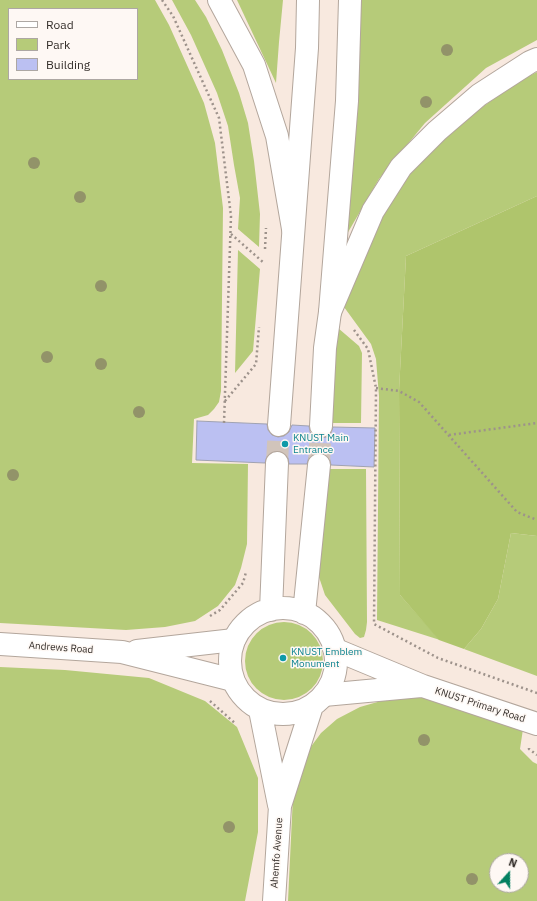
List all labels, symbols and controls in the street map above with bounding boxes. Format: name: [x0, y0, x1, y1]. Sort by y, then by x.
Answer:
legend: [8, 8, 138, 80]
text: Road: [46, 17, 74, 32]
text: Park: [46, 37, 70, 52]
text: Building: [46, 57, 90, 72]
place label: KNUST Main Entrance: [293, 432, 349, 456]
marker: KNUST Main Entrance: [280, 439, 290, 449]
street label: Andrews Road: [28, 640, 94, 656]
place label: KNUST Emblem Monument: [291, 646, 362, 670]
marker: KNUST Emblem Monument: [278, 653, 288, 663]
street label: KNUST Primary Road: [433, 685, 527, 725]
street label: Ahemfo Avenue: [269, 817, 285, 889]
north arrow: [489, 853, 529, 893]
text: N: [507, 855, 519, 871]

